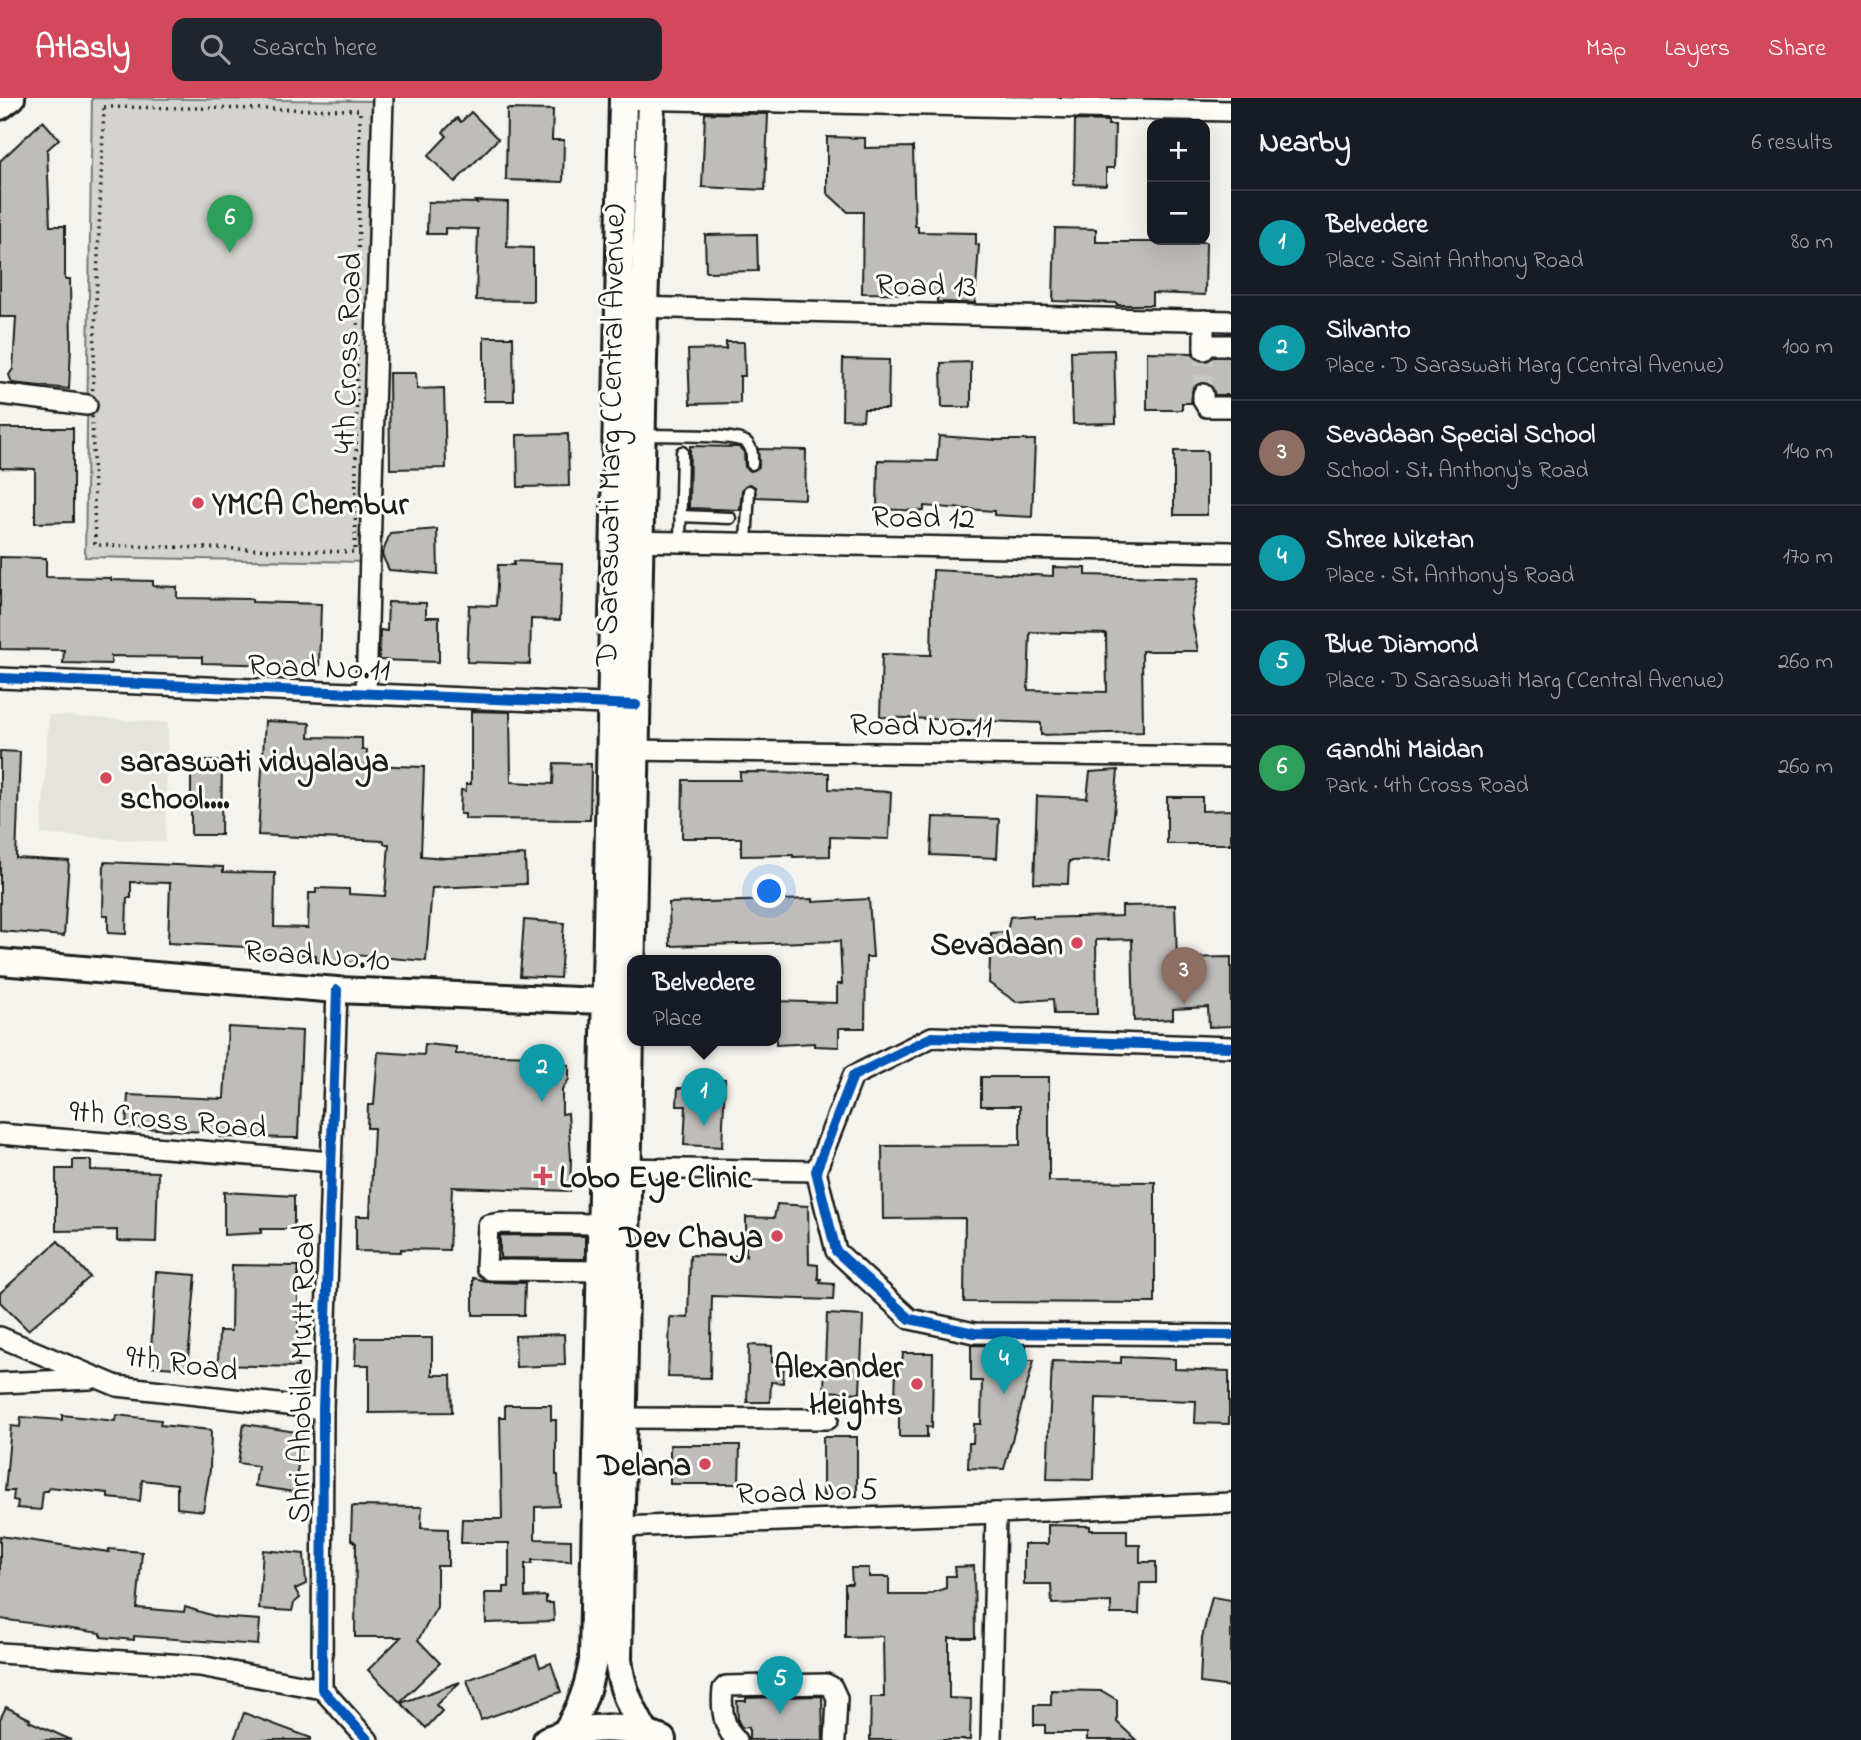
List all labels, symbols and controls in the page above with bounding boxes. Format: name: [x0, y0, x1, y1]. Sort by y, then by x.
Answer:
search box: [172, 18, 662, 81]
text: Atlasly: [35, 25, 130, 73]
icon: search: [196, 30, 234, 68]
text: Search here: [252, 30, 377, 68]
text: Map: [1586, 32, 1626, 67]
text: Layers: [1664, 32, 1730, 67]
text: Share: [1768, 32, 1826, 67]
map controls: [1147, 119, 1210, 245]
button: +: [1147, 119, 1210, 182]
text: Nearby: [1259, 122, 1351, 166]
text: 6 results: [1752, 127, 1833, 160]
button: −: [1147, 182, 1210, 245]
pin: 6: [207, 195, 253, 253]
street label: D Saraswati Marg (Central Avenue): [585, 204, 640, 668]
text: Belvedere: [1326, 207, 1428, 245]
text: 1: [1278, 226, 1286, 259]
text: 80 m: [1791, 226, 1833, 259]
text: Place · Saint Anthony Road: [1326, 245, 1583, 278]
street label: 4th Cross Road: [322, 252, 376, 455]
street label: Road 13: [875, 263, 977, 312]
text: Silvanto: [1326, 312, 1411, 350]
text: 2: [1276, 331, 1288, 364]
text: 100 m: [1782, 331, 1833, 364]
text: Place · D Saraswati Marg (Central Avenue): [1326, 350, 1723, 383]
text: Sevadaan Special School: [1326, 417, 1595, 455]
text: 3: [1277, 436, 1287, 469]
text: 140 m: [1783, 436, 1833, 469]
text: School · St. Anthony's Road: [1326, 455, 1588, 488]
place label: YMCA Chembur: [211, 483, 409, 530]
marker: YMCA Chembur: [190, 495, 206, 511]
street label: Road 12: [871, 495, 975, 544]
text: Shree Niketan: [1326, 522, 1474, 560]
text: 4: [1277, 541, 1287, 574]
text: 170 m: [1783, 541, 1833, 574]
text: Place · St. Anthony's Road: [1326, 560, 1574, 593]
text: Blue Diamond: [1326, 627, 1478, 665]
street label: Road No.11: [247, 644, 391, 695]
text: 5: [1275, 646, 1289, 679]
text: 260 m: [1778, 646, 1833, 679]
text: Place · D Saraswati Marg (Central Avenue): [1326, 665, 1723, 698]
street label: Road No.11: [849, 703, 993, 752]
text: Gandhi Maidan: [1326, 732, 1483, 770]
place label: saraswati vidyalaya school....: [120, 740, 389, 824]
text: 6: [1277, 751, 1287, 784]
text: 260 m: [1778, 751, 1833, 784]
marker: saraswati vidyalaya school....: [98, 770, 114, 786]
text: Park · 4th Cross Road: [1326, 770, 1529, 803]
your location: [752, 874, 786, 908]
place label: Sevadaan: [930, 923, 1063, 970]
street label: Road No.10: [242, 929, 391, 986]
marker: Sevadaan: [1069, 935, 1085, 951]
pin: 3: [1161, 947, 1207, 1005]
popup: [627, 955, 781, 1046]
text: Belvedere: [653, 965, 755, 1003]
text: Place: [653, 1003, 702, 1036]
pin: 2: [519, 1044, 565, 1102]
pin: 1: [681, 1068, 727, 1126]
street label: 9th Cross Road: [67, 1089, 268, 1154]
place label: Lobo Eye Clinic: [559, 1156, 753, 1204]
marker: Lobo Eye Clinic: [533, 1166, 553, 1186]
place label: Dev Chaya: [618, 1216, 763, 1264]
street label: Shri Ahobila Mutt Road: [277, 1223, 330, 1523]
marker: Dev Chaya: [769, 1228, 785, 1244]
street label: 9th Road: [122, 1334, 241, 1397]
pin: 4: [981, 1336, 1027, 1394]
place label: Alexander Heights: [774, 1346, 904, 1431]
marker: Alexander Heights: [909, 1376, 925, 1392]
place label: Delana: [595, 1444, 691, 1491]
marker: Delana: [697, 1456, 713, 1472]
street label: Road No 5: [735, 1468, 879, 1519]
pin: 5: [757, 1656, 803, 1714]

